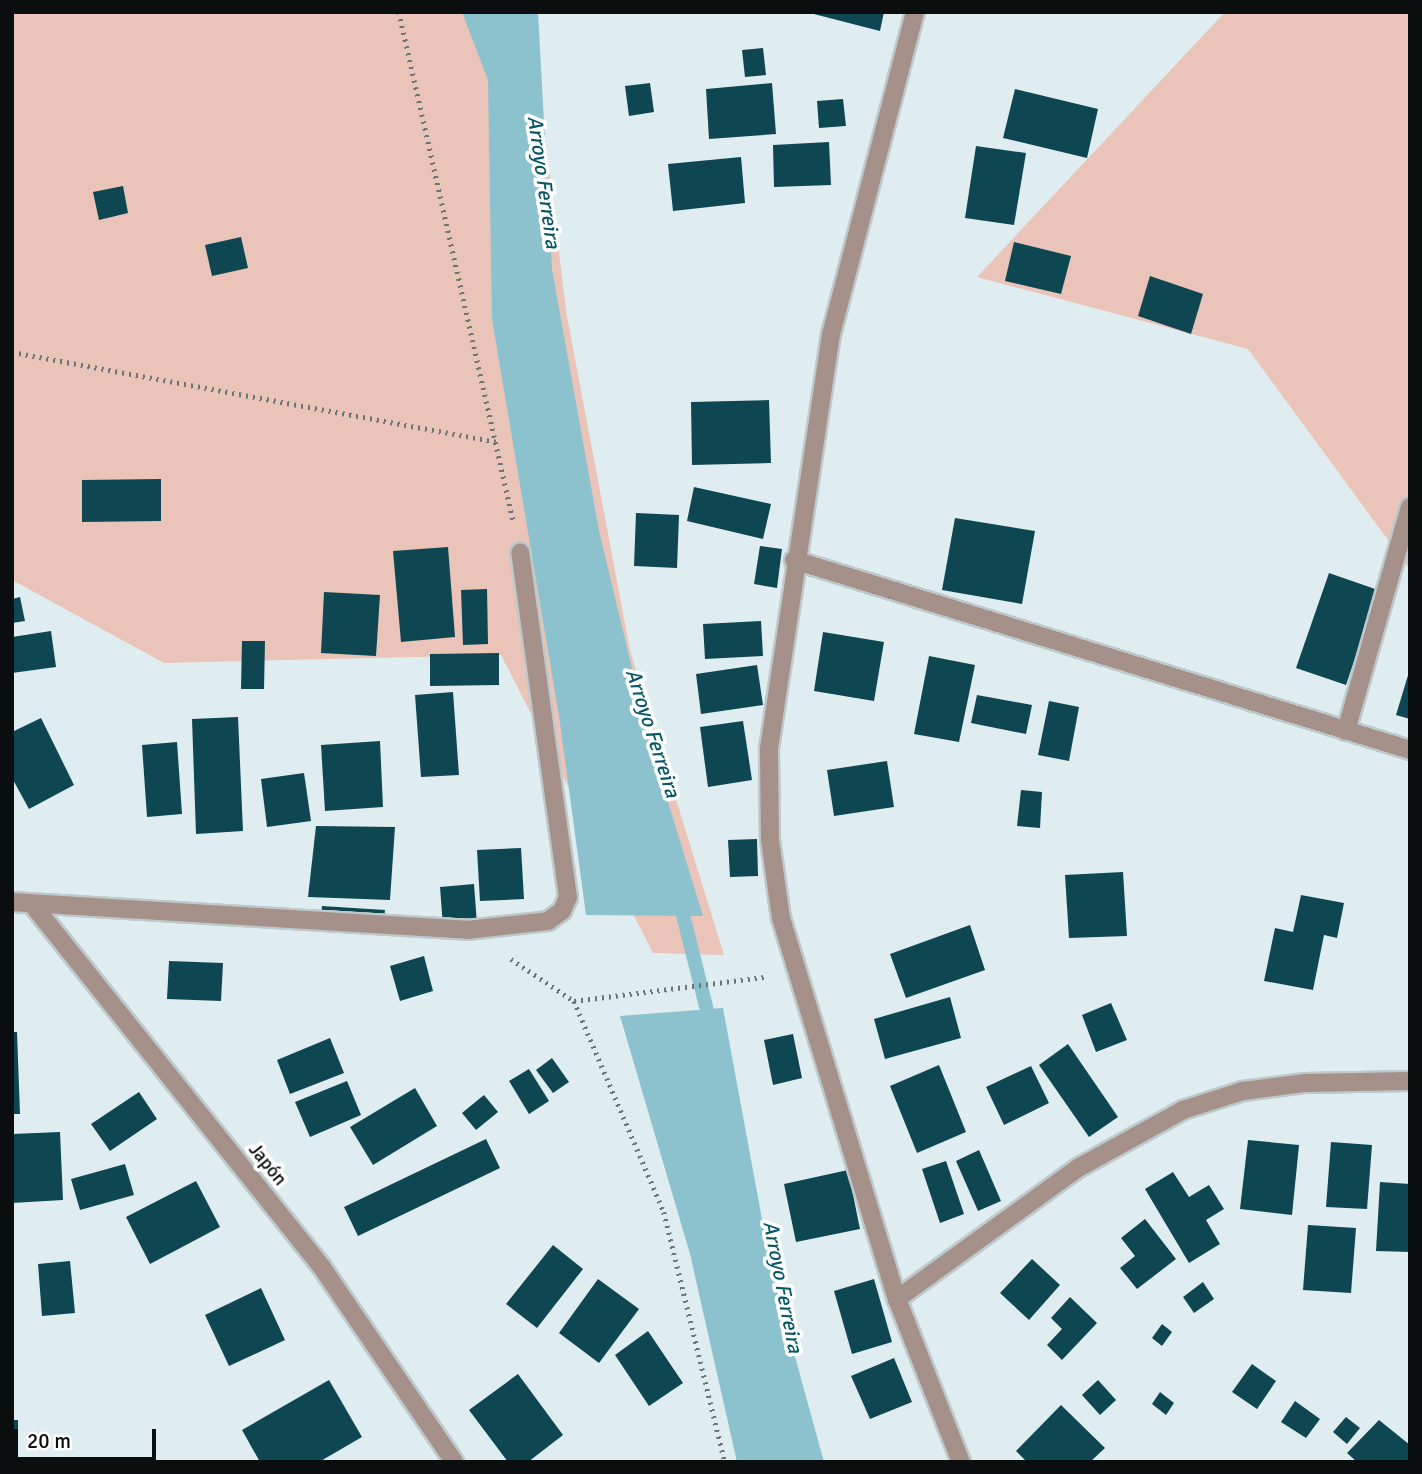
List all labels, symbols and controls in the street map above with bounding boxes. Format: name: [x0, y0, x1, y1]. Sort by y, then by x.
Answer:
water label: Arroyo Ferreira: [522, 114, 566, 250]
water label: Arroyo Ferreira: [620, 665, 686, 801]
street label: Japón: [243, 1139, 291, 1191]
water label: Arroyo Ferreira: [758, 1219, 808, 1355]
scale bar: [18, 1414, 159, 1458]
text: 20 m: [27, 1428, 71, 1454]

